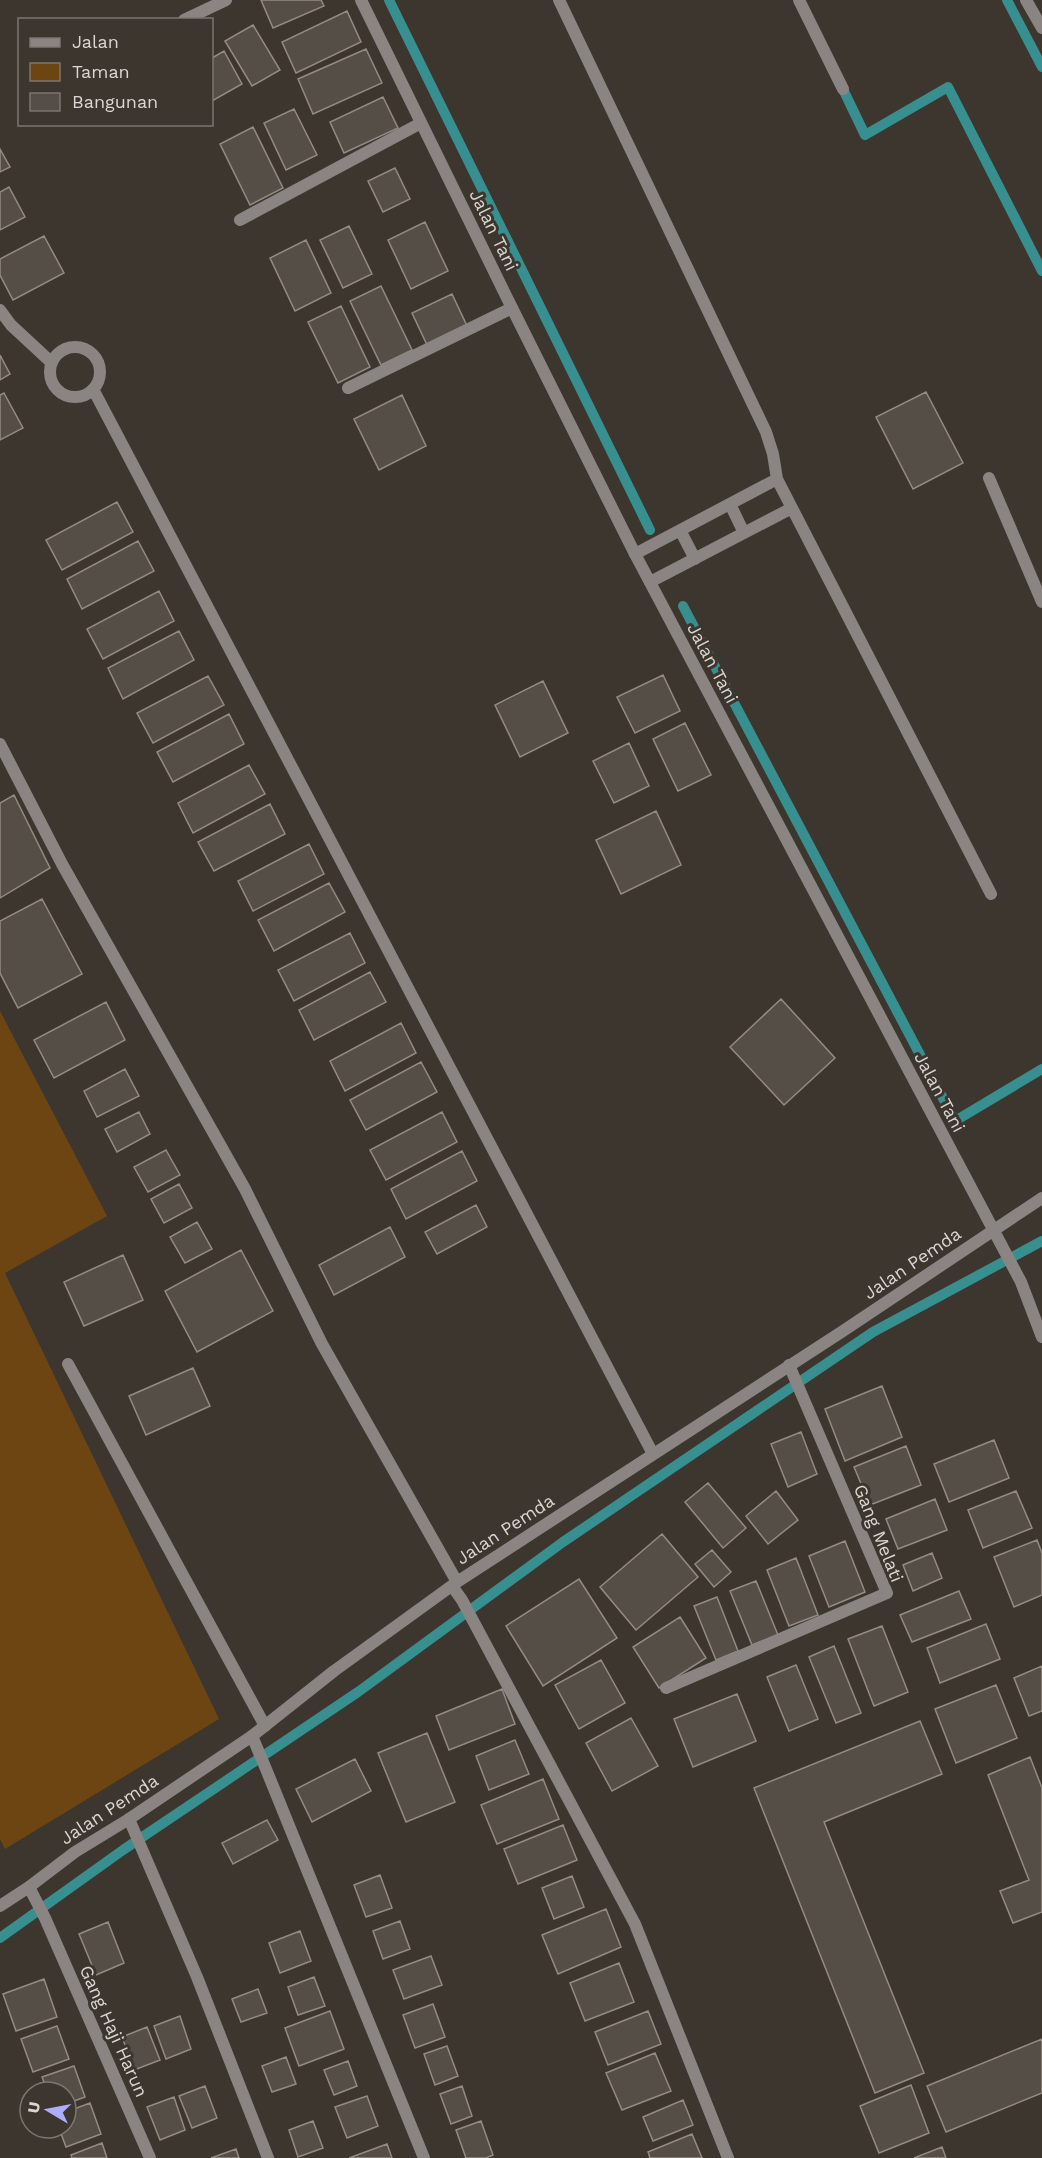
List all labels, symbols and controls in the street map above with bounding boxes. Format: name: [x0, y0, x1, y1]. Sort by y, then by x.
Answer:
legend: [18, 18, 213, 126]
text: Jalan: [72, 31, 119, 52]
text: Taman: [72, 61, 130, 82]
text: Bangunan: [72, 91, 158, 112]
street label: Jalan Tani: [465, 186, 523, 274]
street label: Jalan Tani: [683, 619, 743, 707]
street label: Jalan Tani: [910, 1048, 970, 1136]
street label: Jalan Pemda: [859, 1223, 965, 1303]
street label: Gang Melati: [850, 1481, 908, 1585]
street label: Jalan Pemda: [452, 1489, 558, 1569]
street label: Jalan Pemda: [56, 1769, 162, 1849]
street label: Gang Haji Harun: [76, 1962, 152, 2100]
north arrow: [18, 2080, 78, 2140]
text: U: [23, 2100, 44, 2115]

